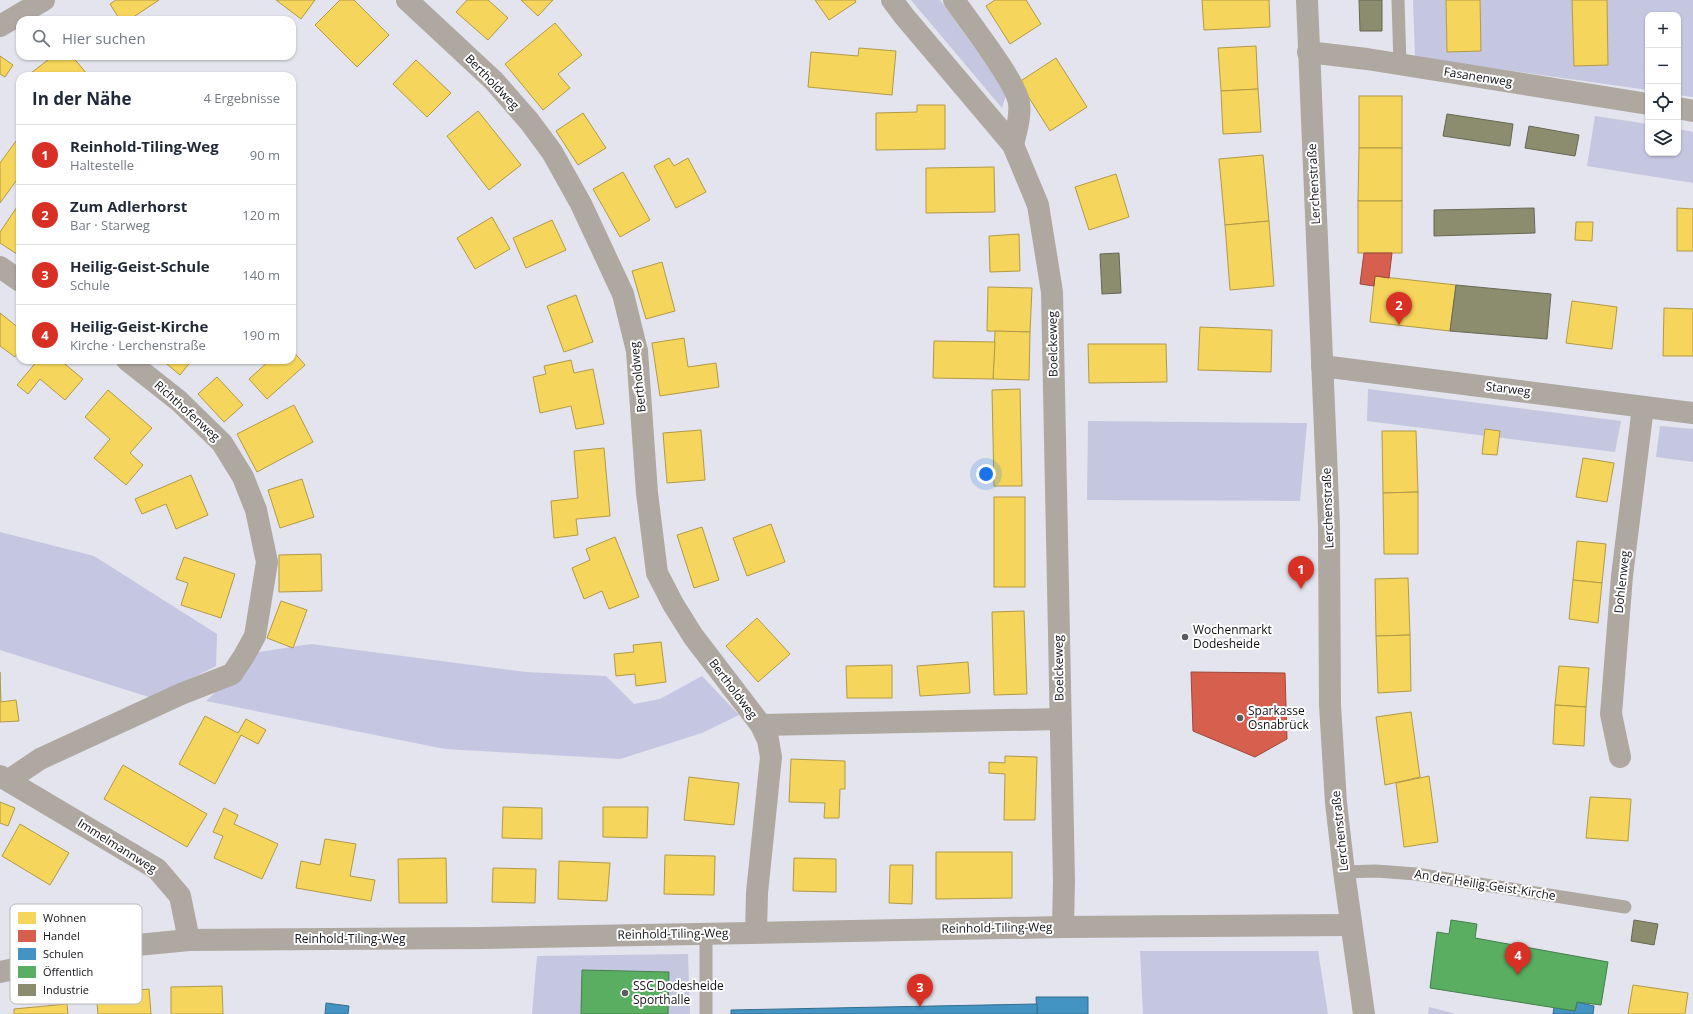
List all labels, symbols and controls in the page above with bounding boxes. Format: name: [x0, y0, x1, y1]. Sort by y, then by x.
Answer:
map controls: [1645, 12, 1681, 156]
button: +: [1645, 12, 1681, 48]
search box: [16, 16, 296, 60]
icon: search: [30, 27, 52, 49]
text: Hier suchen: [62, 28, 146, 48]
button: −: [1645, 48, 1681, 84]
street label: Bertholdweg: [462, 50, 524, 113]
street label: Fasanenweg: [1443, 63, 1514, 90]
button: locate: [1645, 84, 1681, 120]
text: In der Nähe: [32, 87, 131, 110]
text: 4 Ergebnisse: [203, 89, 280, 107]
button: layers: [1645, 120, 1681, 156]
text: Reinhold-Tiling-Weg: [70, 136, 219, 156]
street label: Lerchenstraße: [1303, 143, 1324, 225]
text: 1: [41, 146, 49, 164]
text: 90 m: [250, 146, 280, 164]
text: Haltestelle: [70, 156, 134, 174]
text: Zum Adlerhorst: [70, 196, 187, 216]
text: 2: [41, 206, 49, 224]
text: 120 m: [242, 206, 280, 224]
text: Bar · Starweg: [70, 216, 150, 234]
text: Heilig-Geist-Schule: [70, 256, 210, 276]
text: 3: [41, 266, 49, 284]
text: 140 m: [242, 266, 280, 284]
text: Schule: [70, 276, 110, 294]
pin: 2: [1386, 292, 1412, 325]
street label: Boelckeweg: [1043, 310, 1062, 377]
text: Heilig-Geist-Kirche: [70, 316, 208, 336]
text: 4: [41, 326, 49, 344]
text: 190 m: [242, 326, 280, 344]
text: Kirche · Lerchenstraße: [70, 336, 206, 354]
street label: Bertholdweg: [625, 340, 650, 413]
street label: Richthofenweg: [151, 377, 224, 445]
street label: Starweg: [1485, 377, 1532, 400]
your location: [976, 464, 996, 484]
street label: Lerchenstraße: [1318, 467, 1337, 549]
street label: Dohlenweg: [1610, 549, 1633, 614]
pin: 1: [1288, 556, 1314, 589]
place label: Wochenmarkt Dodesheide: [1193, 621, 1272, 652]
marker: Wochenmarkt Dodesheide: [1180, 632, 1190, 642]
street label: Boelckeweg: [1049, 634, 1068, 701]
street label: Bertholdweg: [705, 655, 762, 723]
place label: Sparkasse Osnabrück: [1248, 702, 1309, 733]
marker: Sparkasse Osnabrück: [1235, 713, 1245, 723]
street label: Lerchenstraße: [1327, 790, 1352, 872]
street label: Immelmannweg: [74, 814, 161, 877]
street label: An der Heilig-Geist-Kirche: [1413, 865, 1557, 904]
legend: [10, 904, 142, 1004]
text: Wohnen: [43, 910, 86, 925]
street label: Reinhold-Tiling-Weg: [941, 918, 1053, 937]
street label: Reinhold-Tiling-Weg: [617, 924, 729, 943]
text: Handel: [43, 928, 80, 943]
street label: Reinhold-Tiling-Weg: [294, 930, 406, 947]
pin: 4: [1505, 942, 1531, 975]
text: Schulen: [43, 946, 84, 961]
text: Öffentlich: [43, 964, 93, 979]
pin: 3: [907, 974, 933, 1007]
place label: SSC Dodesheide Sporthalle: [633, 977, 724, 1008]
text: Industrie: [43, 982, 89, 997]
marker: SSC Dodesheide Sporthalle: [620, 988, 630, 998]

